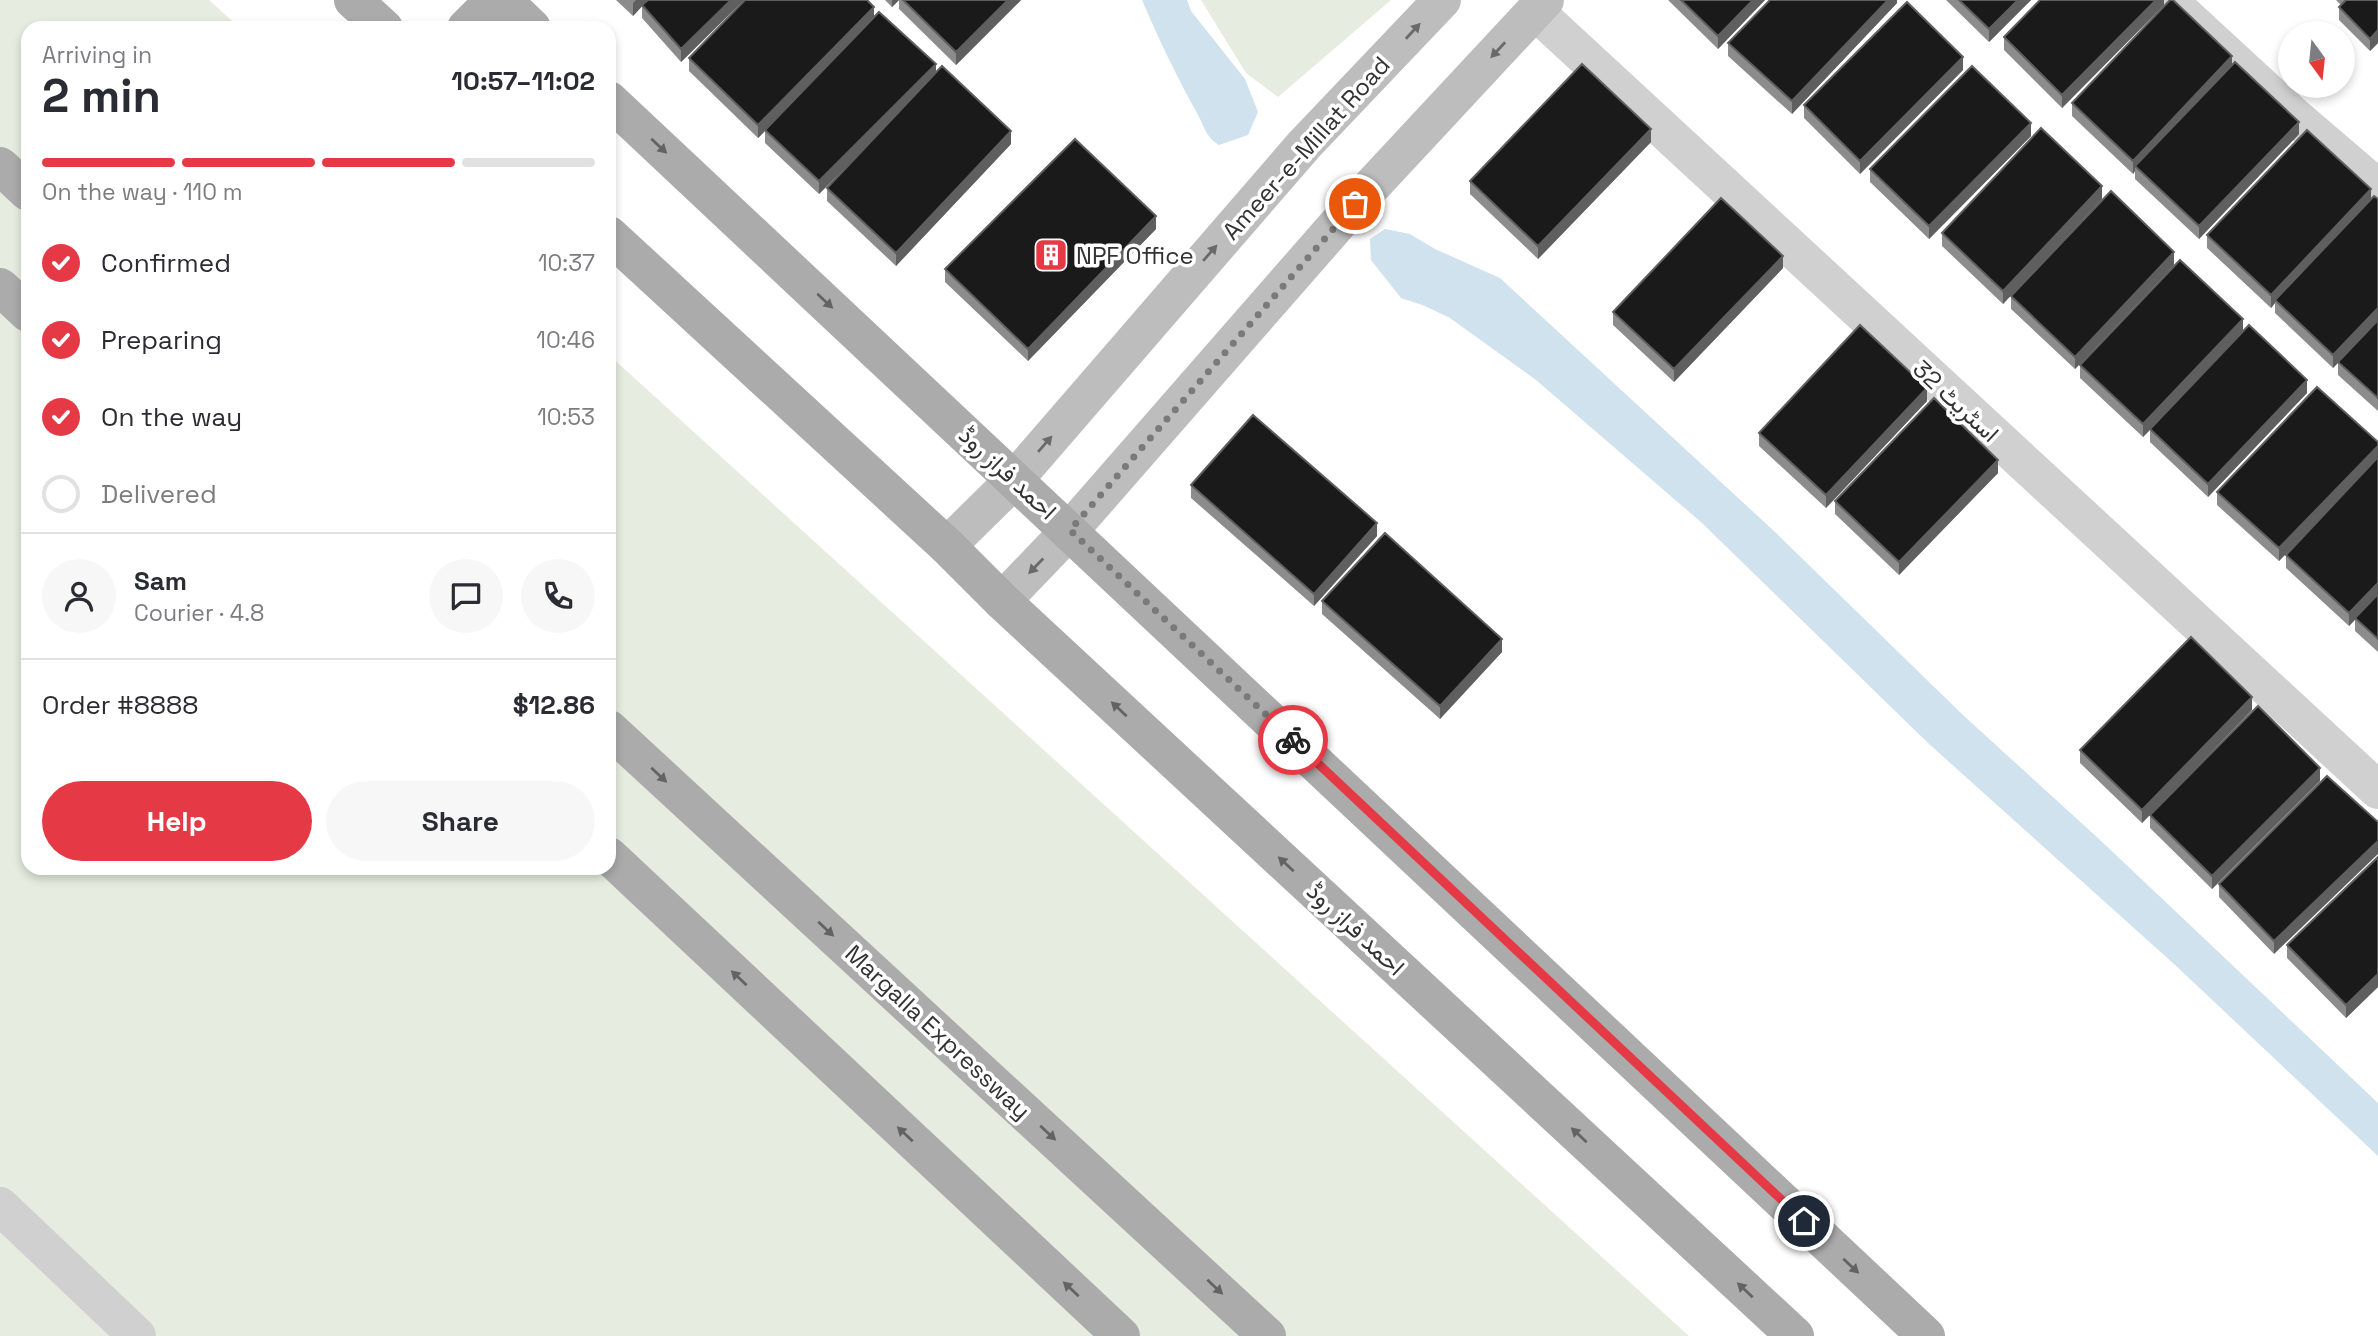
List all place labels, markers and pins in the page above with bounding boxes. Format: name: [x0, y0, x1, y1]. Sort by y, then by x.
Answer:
pin: [1325, 174, 1385, 234]
building icon: NPF Office: [1032, 236, 1070, 274]
place label: NPF Office: [1076, 240, 1194, 271]
pin: [1774, 1191, 1834, 1251]

